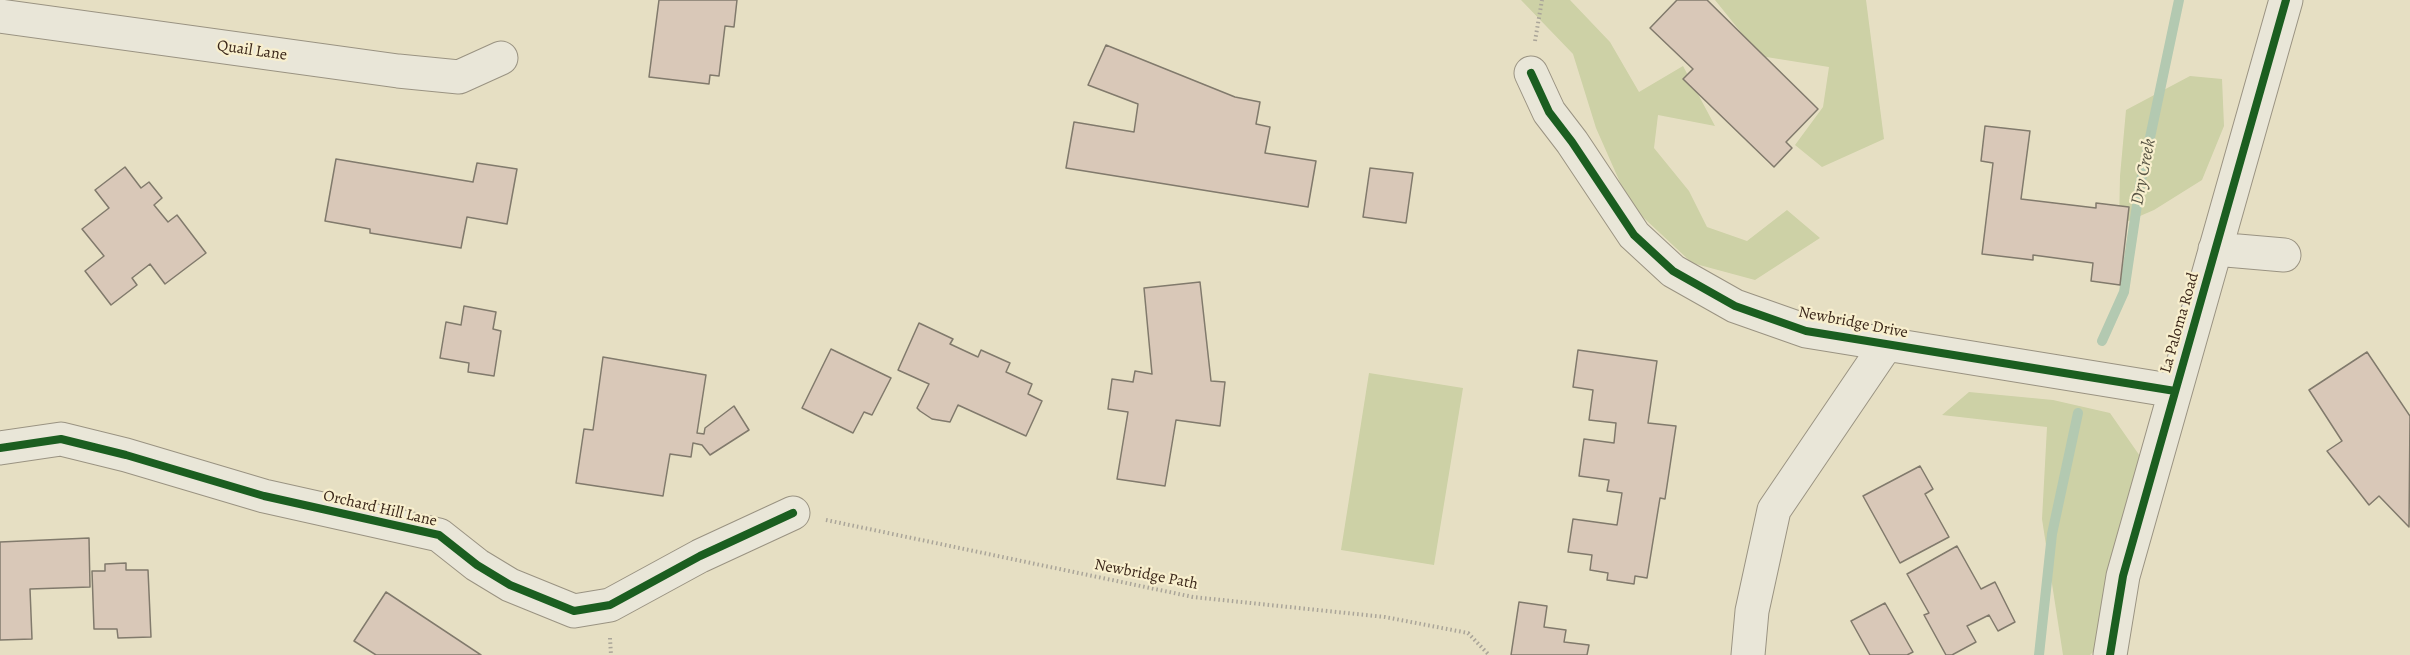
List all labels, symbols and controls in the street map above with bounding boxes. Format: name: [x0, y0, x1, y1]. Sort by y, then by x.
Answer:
street label: Quail Lane: [216, 37, 288, 65]
water label: Dry Creek: [2127, 137, 2161, 207]
street label: La Paloma Road: [2156, 270, 2204, 376]
street label: Newbridge Drive: [1797, 303, 1909, 343]
street label: Orchard Hill Lane: [321, 487, 439, 531]
street label: Newbridge Path: [1093, 556, 1199, 594]

